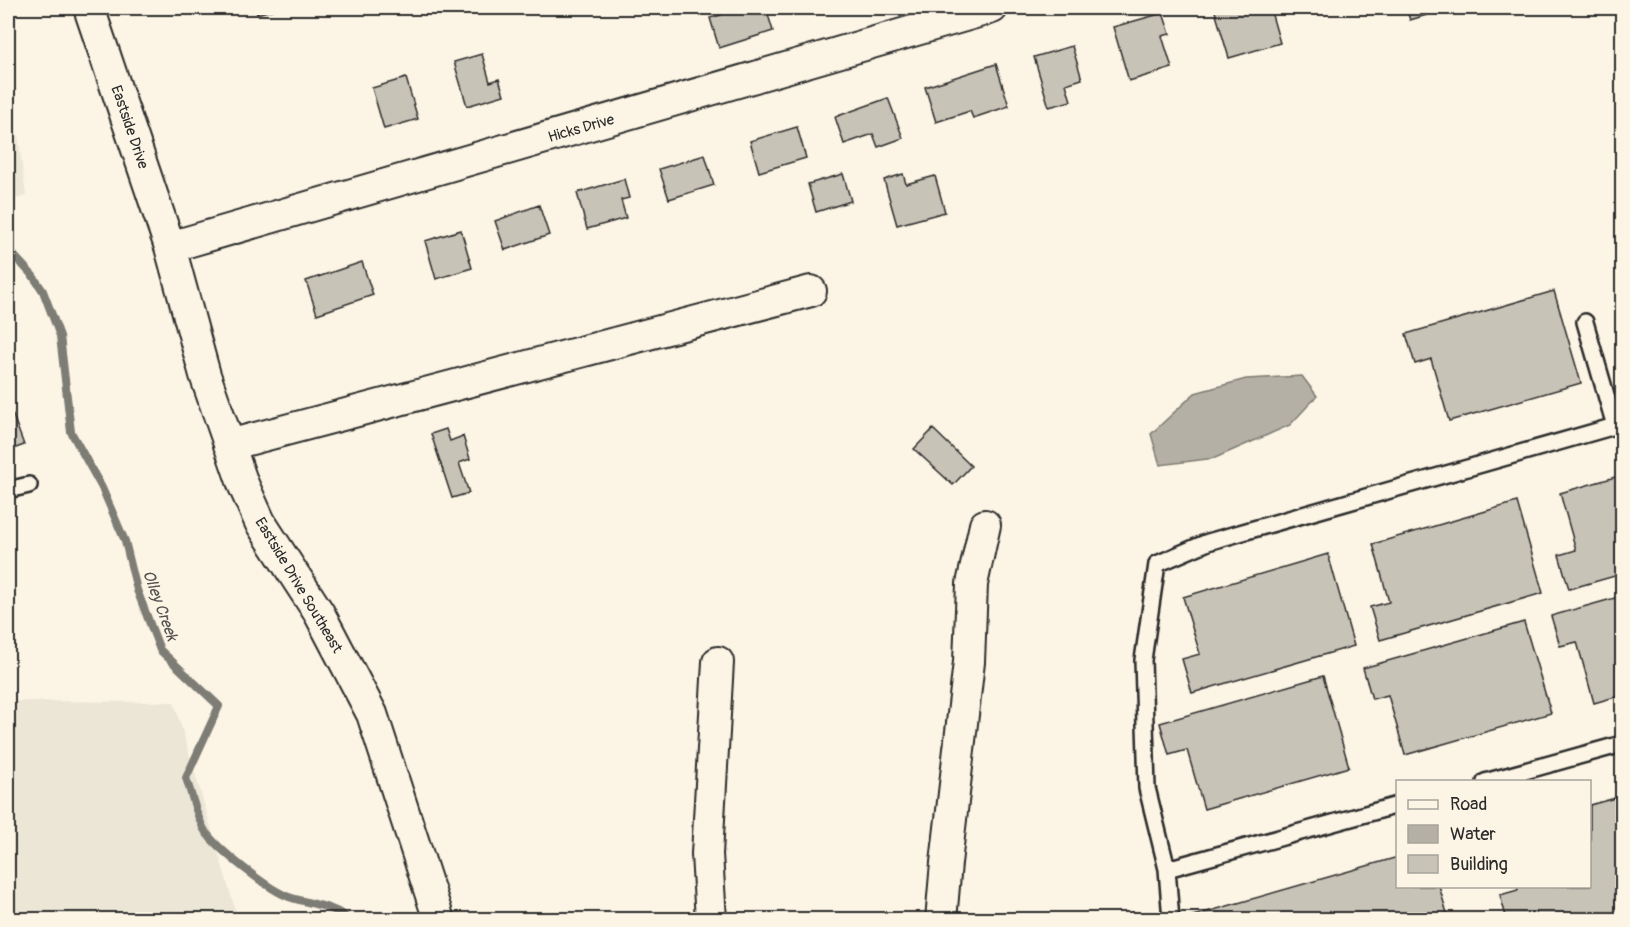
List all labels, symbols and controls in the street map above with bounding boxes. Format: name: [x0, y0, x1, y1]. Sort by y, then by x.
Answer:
street label: Eastside Drive: [106, 83, 153, 172]
street label: Hicks Drive: [546, 110, 617, 147]
street label: Eastside Drive Southeast: [251, 514, 347, 657]
water label: Olley Creek: [138, 567, 183, 645]
legend: [1396, 780, 1591, 888]
text: Road: [1450, 793, 1487, 816]
text: Water: [1450, 823, 1496, 846]
text: Building: [1450, 853, 1508, 876]

